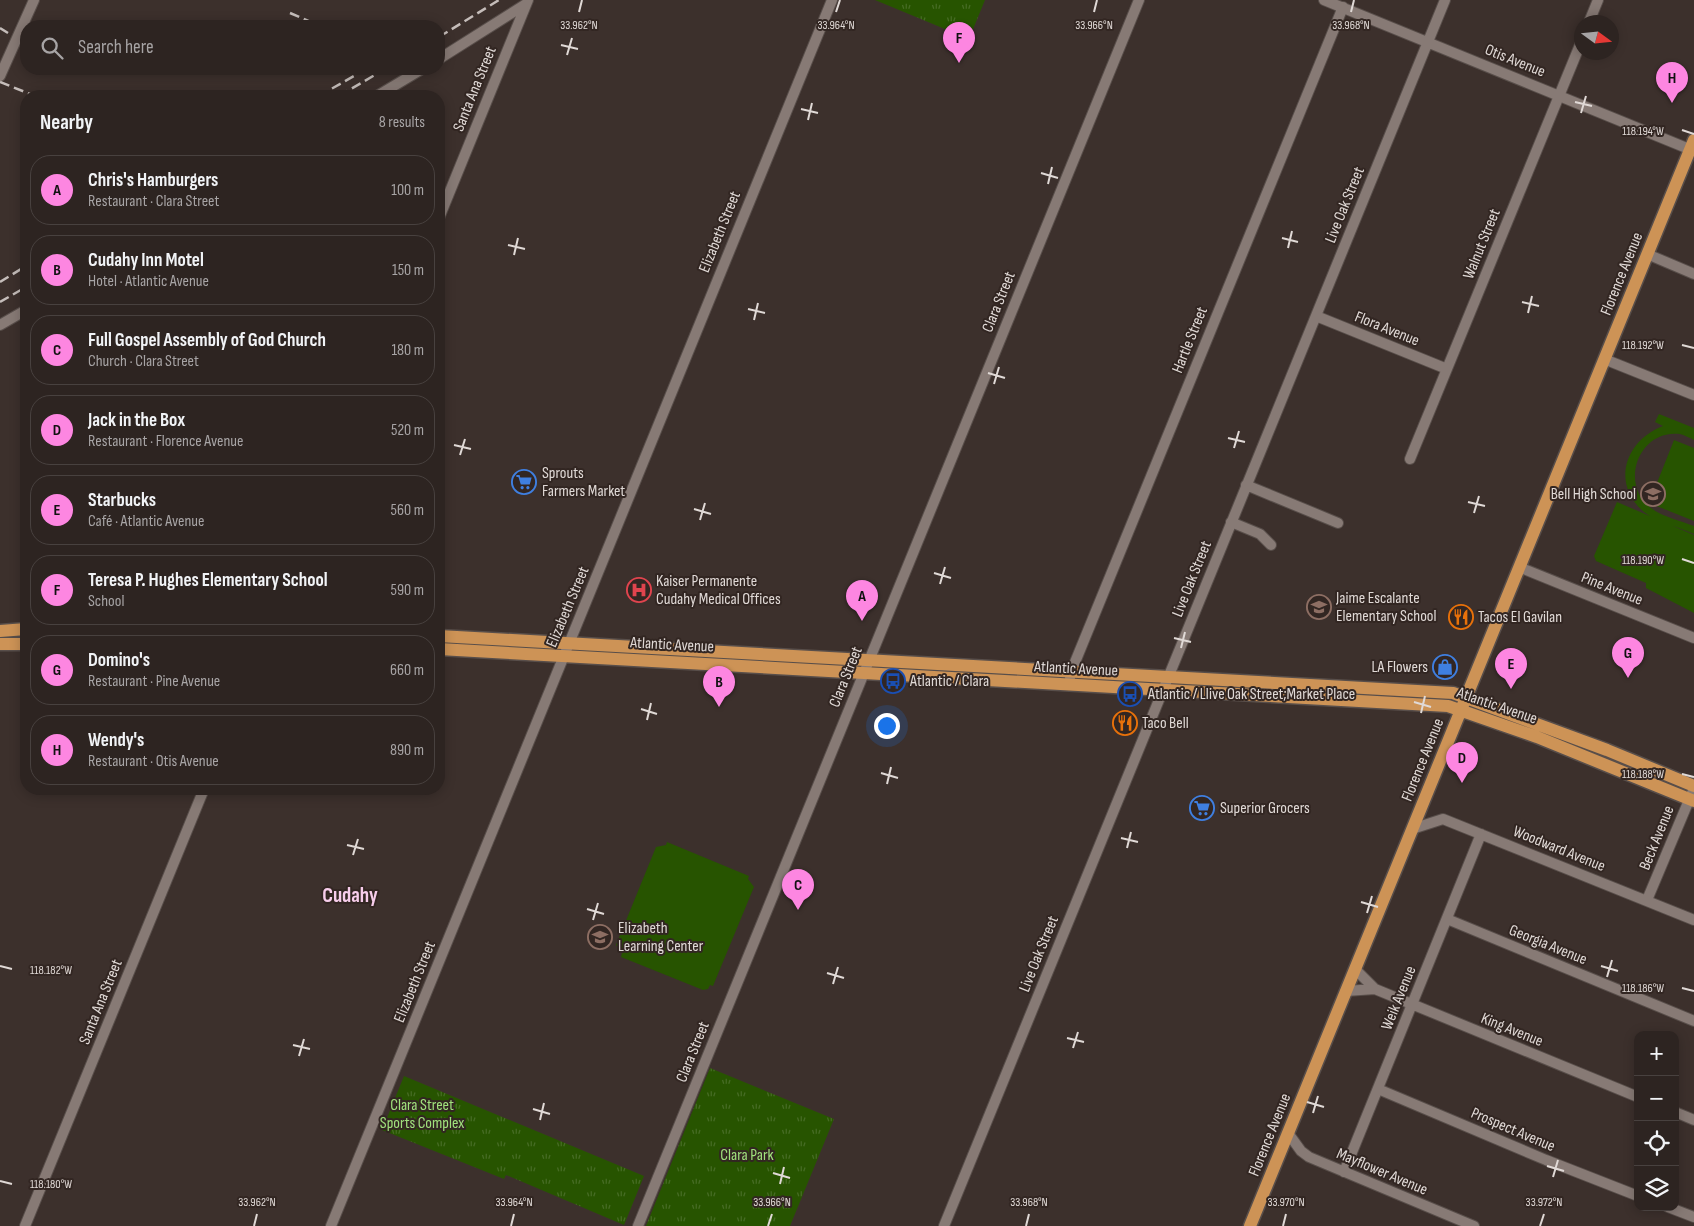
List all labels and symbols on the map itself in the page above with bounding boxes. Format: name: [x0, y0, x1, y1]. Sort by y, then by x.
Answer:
north arrow: [1574, 15, 1619, 60]
text: 33.962°N: [560, 18, 598, 33]
text: 33.964°N: [817, 18, 855, 33]
text: 33.966°N: [1075, 18, 1113, 33]
text: 33.968°N: [1332, 18, 1370, 33]
pin: F: [943, 22, 975, 63]
street label: Otis Avenue: [1482, 40, 1548, 82]
street label: Santa Ana Street: [449, 44, 501, 134]
pin: H: [1656, 62, 1688, 103]
text: 118.194°W: [1622, 124, 1664, 139]
street label: Live Oak Street: [1321, 164, 1369, 246]
street label: Elizabeth Street: [695, 189, 745, 275]
street label: Walnut Street: [1459, 206, 1505, 282]
street label: Florence Avenue: [1597, 230, 1647, 318]
street label: Clara Street: [978, 269, 1020, 335]
street label: Hartle Street: [1168, 304, 1212, 376]
street label: Flora Avenue: [1352, 307, 1422, 351]
text: 118.192°W: [1622, 338, 1664, 353]
place label: Sprouts Farmers Market: [542, 464, 625, 501]
supermarket icon: Sprouts Farmers Market: [511, 469, 537, 495]
school or university icon: Bell High School: [1640, 481, 1666, 507]
place label: Bell High School: [1551, 485, 1636, 504]
street label: Live Oak Street: [1168, 538, 1216, 620]
text: 118.190°W: [1622, 553, 1664, 568]
street label: Elizabeth Street: [542, 564, 594, 650]
street label: Pine Avenue: [1578, 568, 1646, 610]
place label: Kaiser Permanente Cudahy Medical Offices: [656, 572, 781, 609]
hospital icon: Kaiser Permanente Cudahy Medical Offices: [626, 577, 652, 603]
pin: A: [846, 580, 878, 621]
place label: Jaime Escalante Elementary School: [1335, 589, 1436, 626]
school or university icon: Jaime Escalante Elementary School: [1306, 594, 1332, 620]
restaurant icon: Tacos El Gavilan: [1448, 604, 1474, 630]
place label: Tacos El Gavilan: [1478, 608, 1562, 627]
street label: Atlantic Avenue: [629, 633, 714, 657]
pin: G: [1612, 637, 1644, 678]
street label: Clara Street: [825, 644, 867, 710]
pin: E: [1495, 648, 1527, 689]
shop icon: LA Flowers: [1432, 654, 1458, 680]
street label: Atlantic Avenue: [1033, 657, 1118, 681]
place label: LA Flowers: [1371, 658, 1428, 677]
pin: B: [703, 666, 735, 707]
bus stop icon: Atlantic / Clara: [880, 668, 906, 694]
place label: Atlantic / Clara: [909, 672, 989, 691]
bus stop icon: Atlantic / Llive Oak Street;Market Place: [1117, 681, 1143, 707]
street label: Atlantic Avenue: [1453, 683, 1540, 729]
place label: Atlantic / Llive Oak Street;Market Place: [1147, 685, 1355, 704]
restaurant icon: Taco Bell: [1112, 710, 1138, 736]
your location: [874, 713, 900, 739]
place label: Taco Bell: [1142, 714, 1189, 733]
street label: Florence Avenue: [1398, 716, 1448, 804]
pin: D: [1446, 742, 1478, 783]
text: 118.188°W: [1622, 767, 1664, 782]
supermarket icon: Superior Grocers: [1189, 795, 1215, 821]
place label: Superior Grocers: [1220, 799, 1310, 818]
street label: Beck Avenue: [1636, 803, 1678, 873]
street label: Woodward Avenue: [1510, 822, 1608, 876]
pin: C: [782, 869, 814, 910]
district label: Cudahy: [322, 883, 378, 908]
street label: Live Oak Street: [1015, 913, 1063, 995]
place label: Elizabeth Learning Center: [618, 919, 704, 956]
street label: Georgia Avenue: [1506, 921, 1590, 969]
school or university icon: Elizabeth Learning Center: [587, 924, 613, 950]
street label: Elizabeth Street: [390, 939, 440, 1025]
street label: Santa Ana Street: [75, 957, 127, 1047]
text: 118.182°W: [30, 963, 72, 978]
street label: Weik Avenue: [1378, 963, 1420, 1033]
text: 118.186°W: [1622, 981, 1664, 996]
street label: King Avenue: [1478, 1009, 1546, 1051]
street label: Clara Street: [672, 1019, 714, 1085]
street label: Florence Avenue: [1245, 1091, 1295, 1179]
park label: Clara Street Sports Complex: [380, 1096, 464, 1133]
street label: Prospect Avenue: [1468, 1104, 1558, 1156]
street label: Mayflower Avenue: [1334, 1144, 1430, 1200]
park label: Clara Park: [720, 1146, 774, 1165]
text: 118.180°W: [30, 1177, 72, 1192]
text: 33.962°N: [238, 1195, 276, 1210]
text: 33.964°N: [495, 1195, 533, 1210]
text: 33.966°N: [753, 1195, 791, 1210]
text: 33.968°N: [1010, 1195, 1048, 1210]
text: 33.970°N: [1267, 1195, 1305, 1210]
text: 33.972°N: [1526, 1195, 1562, 1210]

